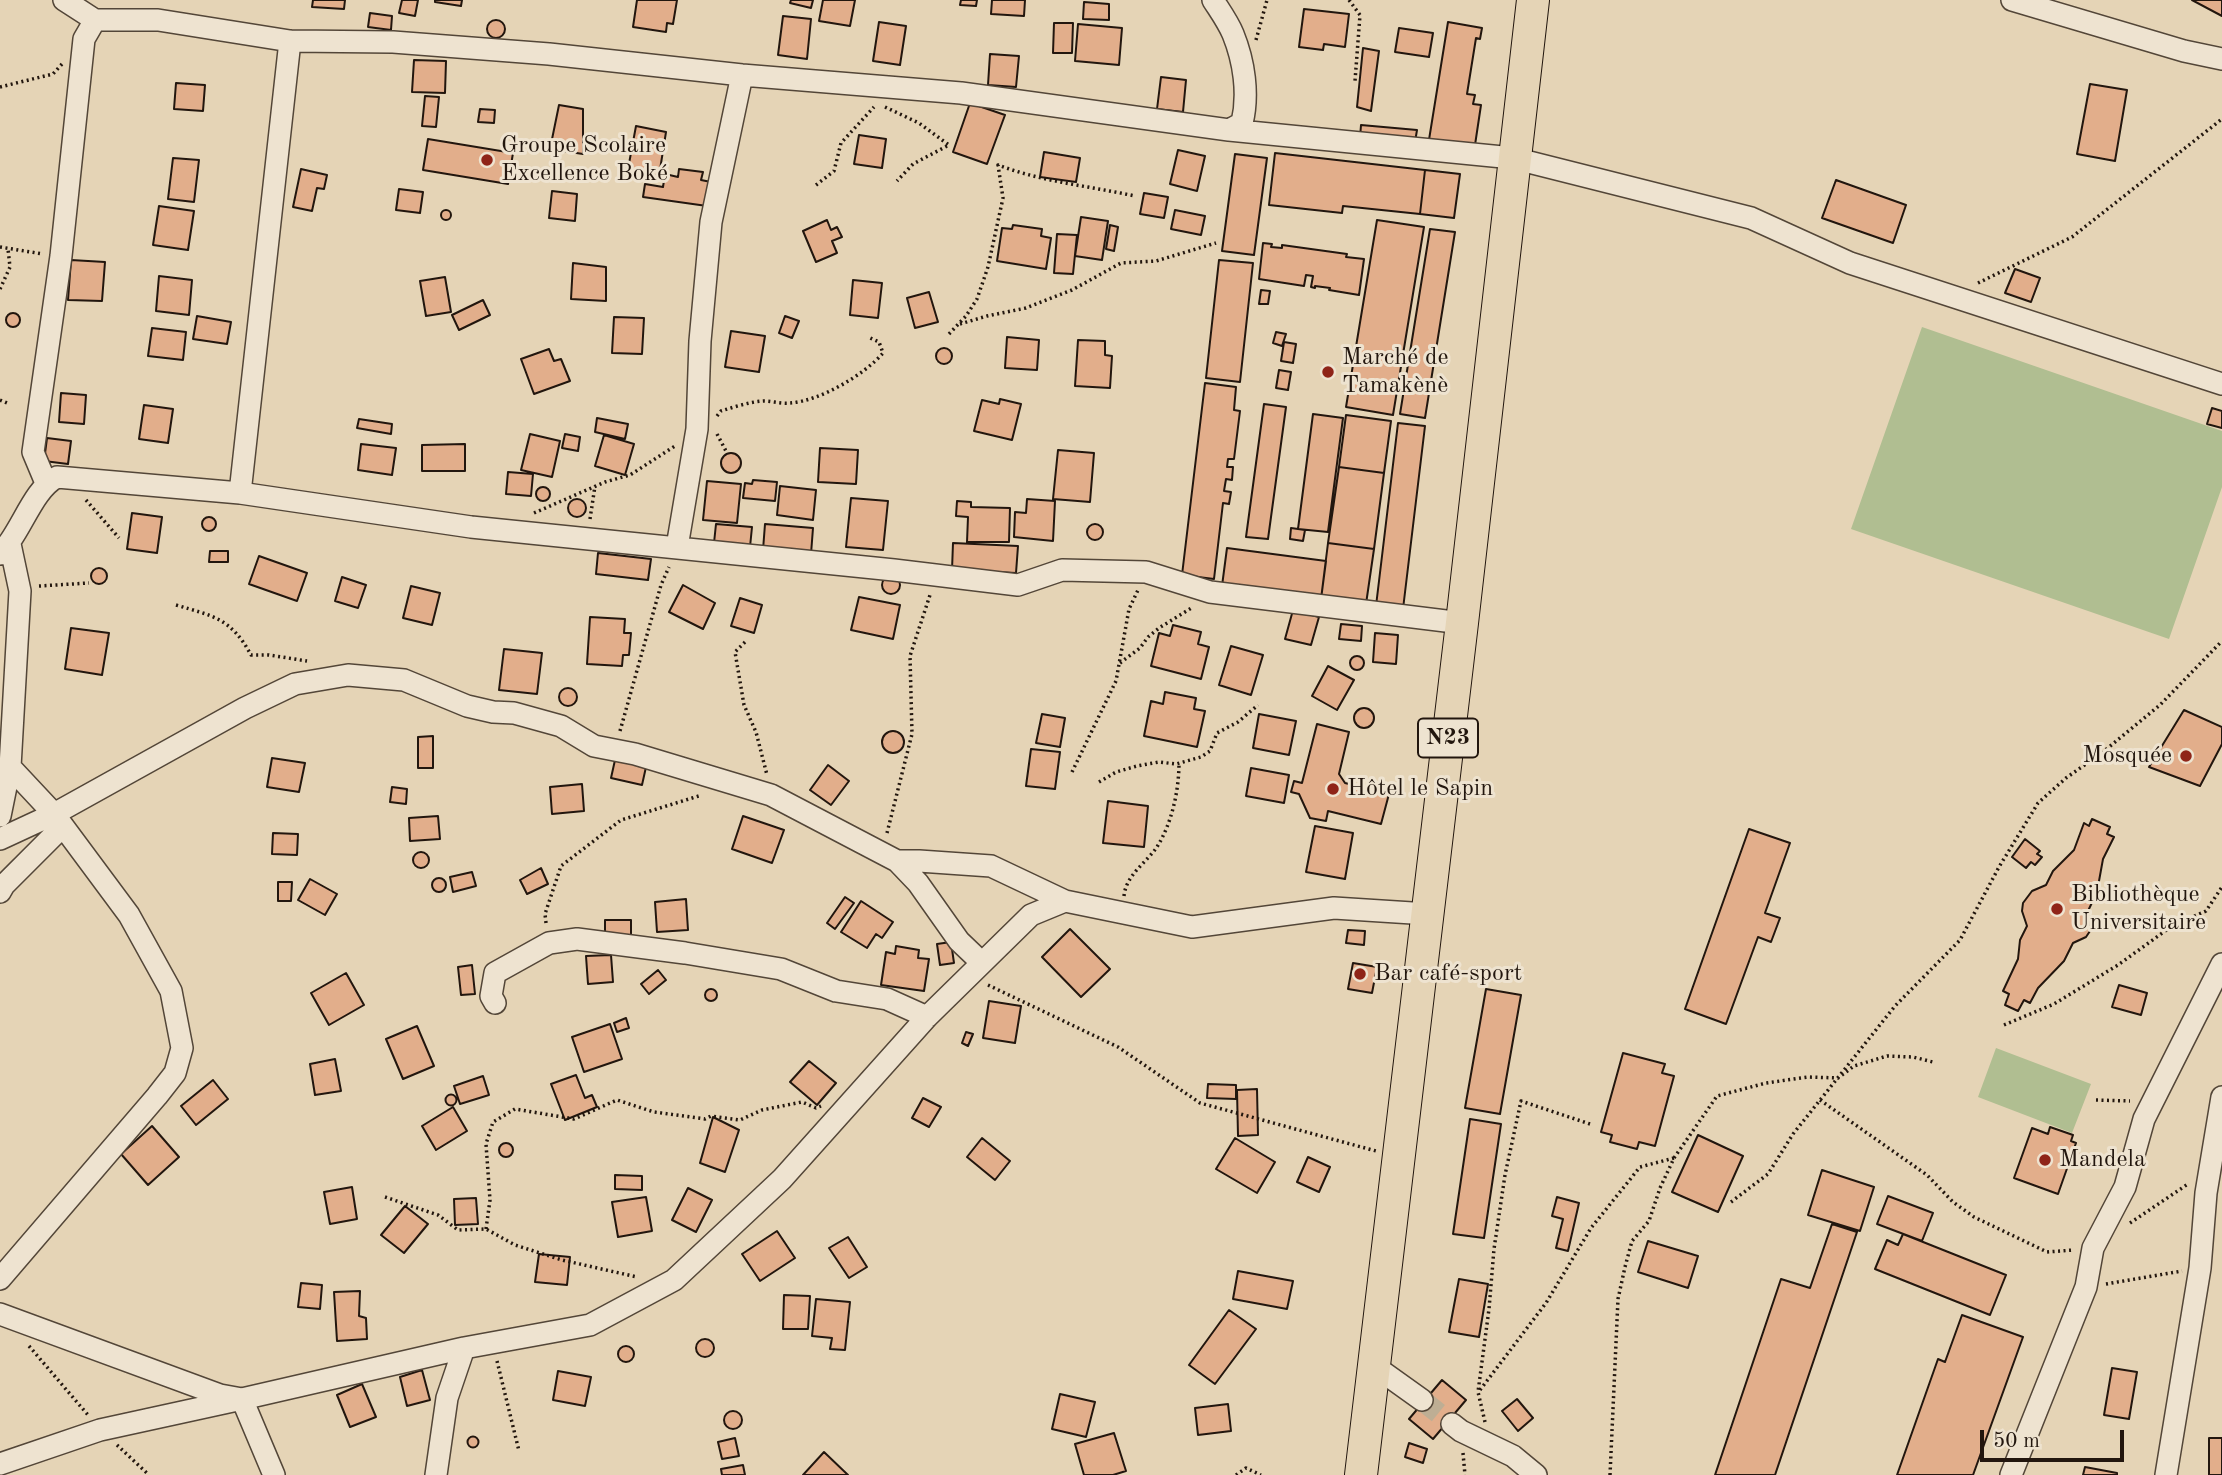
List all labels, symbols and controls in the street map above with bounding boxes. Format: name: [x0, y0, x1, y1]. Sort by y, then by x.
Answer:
place label: Groupe Scolaire Excellence Boké: [501, 132, 668, 188]
marker: Groupe Scolaire Excellence Boké: [479, 152, 495, 168]
place label: Marché de Tamakènè: [1342, 344, 1449, 400]
marker: Marché de Tamakènè: [1320, 364, 1336, 380]
road number: N23: [1418, 718, 1478, 758]
place label: Mosquée: [2083, 742, 2172, 770]
marker: Mosquée: [2178, 748, 2194, 764]
place label: Hôtel le Sapin: [1347, 775, 1493, 803]
marker: Hôtel le Sapin: [1325, 781, 1341, 797]
place label: Bibliothèque Universitaire: [2071, 881, 2206, 937]
marker: Bibliothèque Universitaire: [2049, 901, 2065, 917]
place label: Bar café-sport: [1374, 960, 1522, 988]
marker: Bar café-sport: [1352, 966, 1368, 982]
place label: Mandela: [2059, 1146, 2146, 1174]
marker: Mandela: [2037, 1152, 2053, 1168]
scale bar: [1984, 1416, 2128, 1460]
text: 50 m: [1993, 1431, 2040, 1452]

